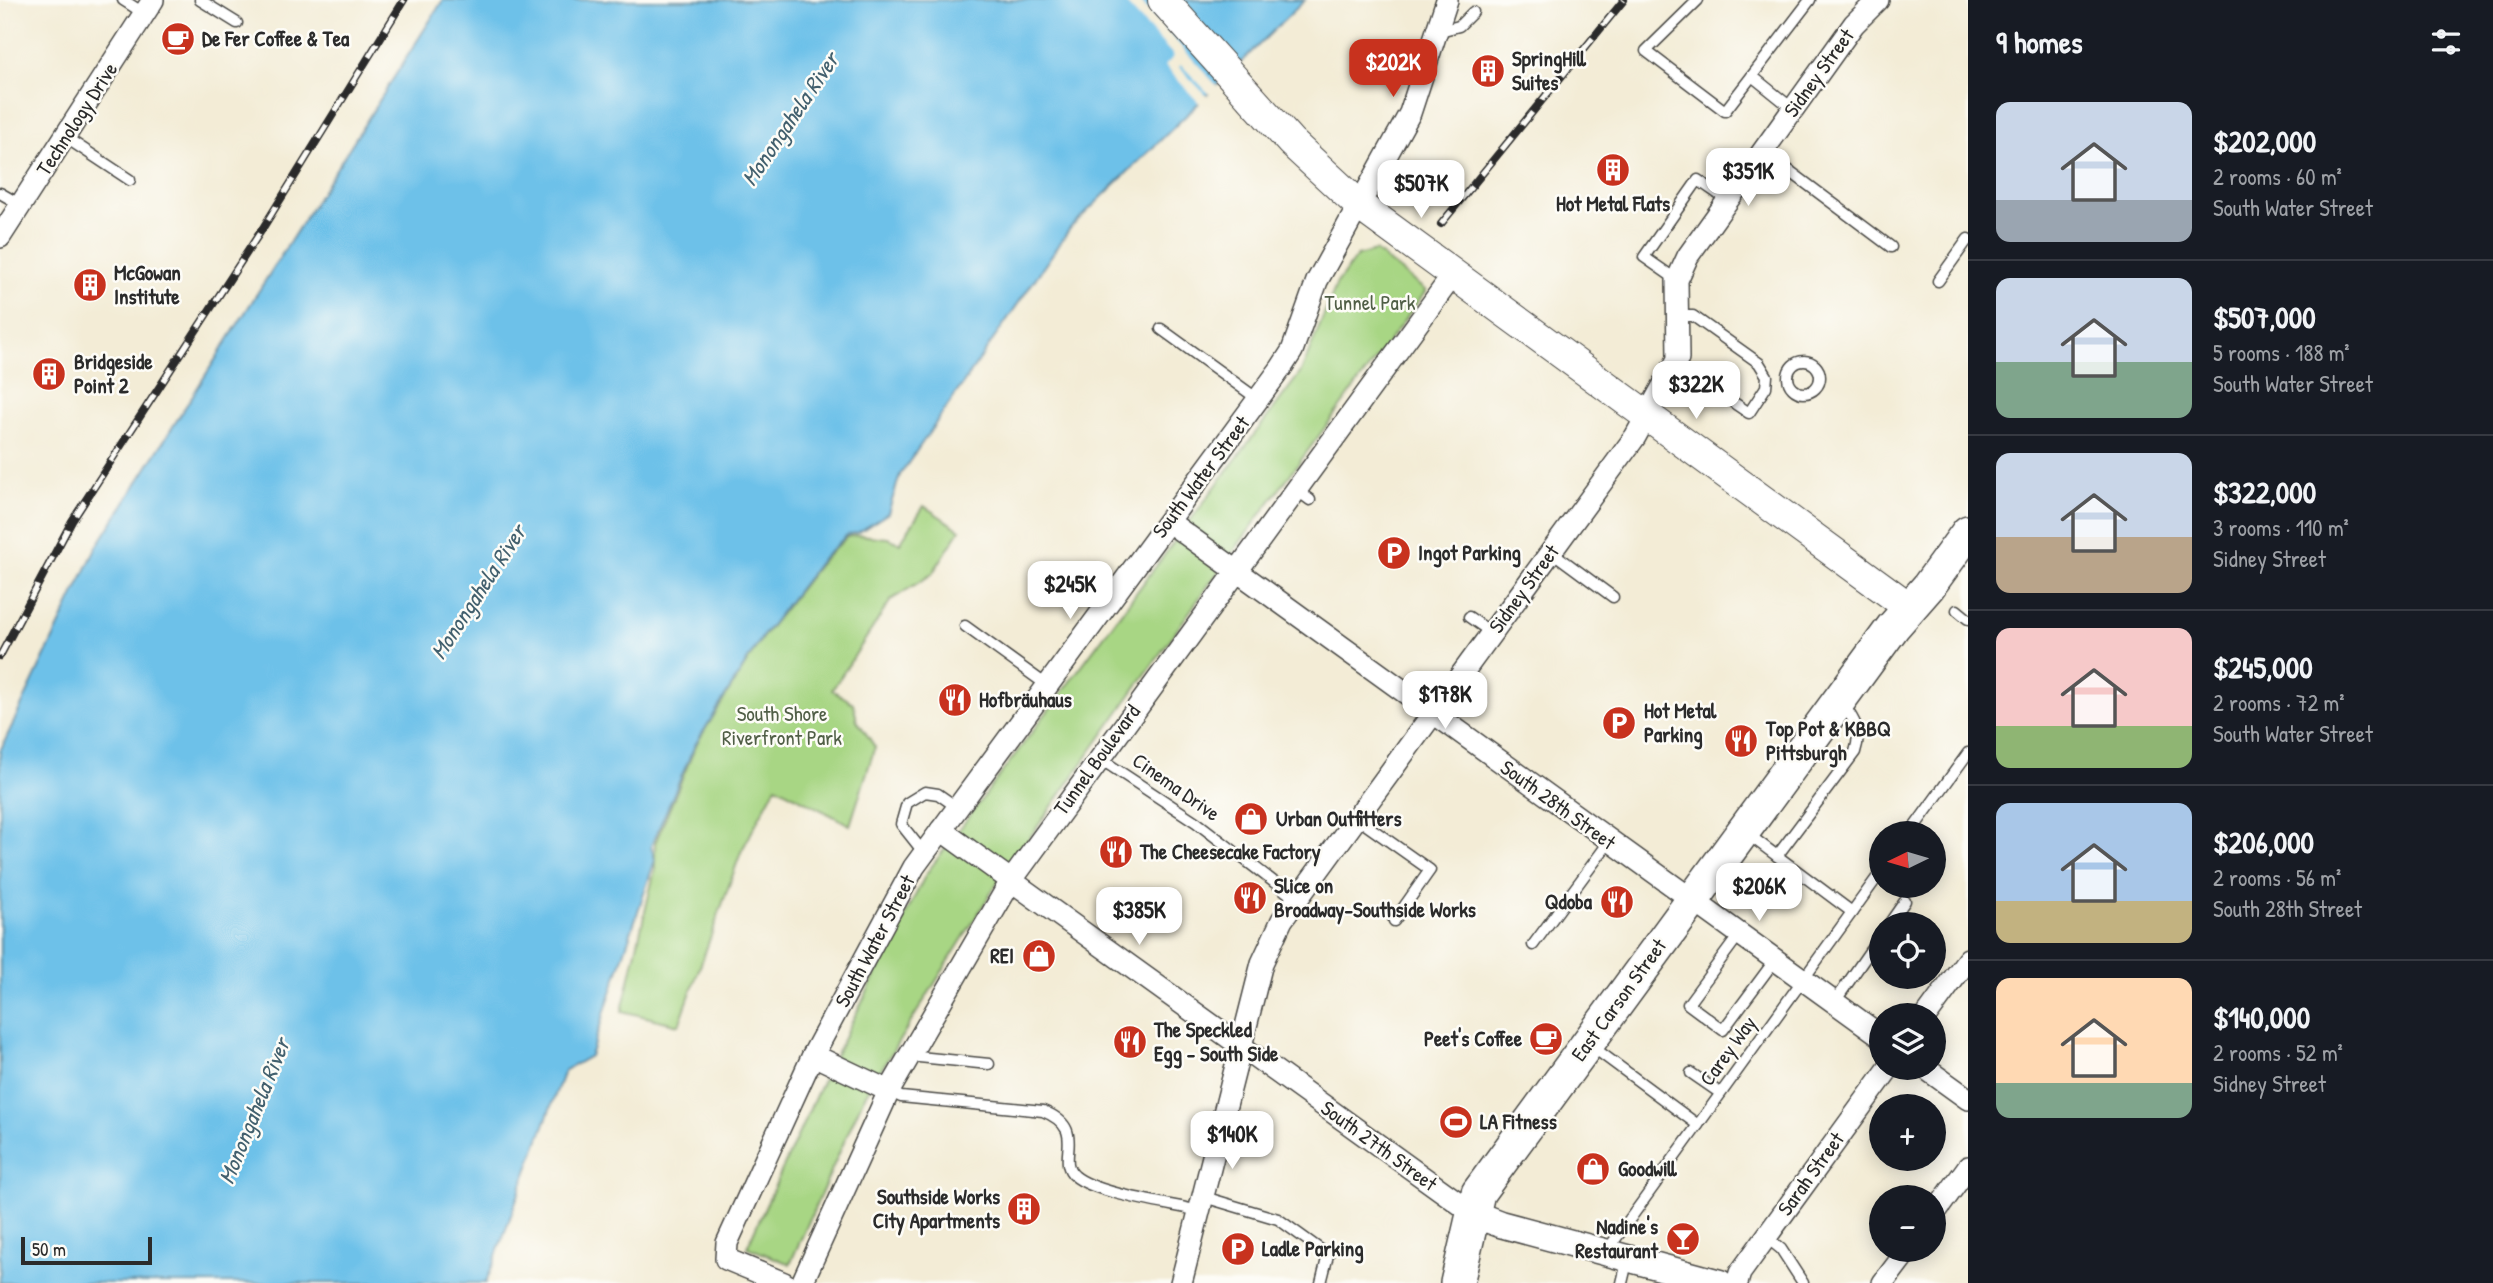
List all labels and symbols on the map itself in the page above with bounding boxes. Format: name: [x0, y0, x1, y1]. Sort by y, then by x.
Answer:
cafe icon: De Fer Coffee & Tea: [159, 20, 197, 58]
street label: Sidney Street: [1777, 22, 1861, 123]
place label: De Fer Coffee & Tea: [202, 24, 350, 53]
pin: $202K: [1344, 40, 1442, 99]
water label: Monongahela River: [734, 43, 848, 192]
place label: SpringHill Suites: [1512, 44, 1587, 97]
building icon: SpringHill Suites: [1469, 52, 1507, 90]
street label: Technology Drive: [29, 56, 124, 181]
pin: $351K: [1699, 148, 1797, 208]
building icon: Hot Metal Flats: [1594, 151, 1632, 189]
pin: $507K: [1372, 160, 1470, 220]
place label: Hot Metal Flats: [1556, 189, 1670, 218]
place label: McGowan Institute: [114, 258, 181, 311]
building icon: McGowan Institute: [71, 266, 109, 304]
park label: Tunnel Park: [1324, 288, 1416, 317]
place label: Bridgeside Point 2: [74, 347, 153, 400]
building icon: Bridgeside Point 2: [30, 355, 68, 393]
pin: $322K: [1647, 362, 1745, 421]
street label: South Water Street: [1145, 409, 1257, 544]
water label: Monongahela River: [423, 516, 535, 665]
parking icon: Ingot Parking: [1375, 534, 1413, 572]
place label: Ingot Parking: [1418, 538, 1521, 568]
street label: Sidney Street: [1482, 538, 1566, 639]
pin: $245K: [1021, 562, 1119, 621]
pin: $178K: [1396, 672, 1494, 731]
restaurant icon: Hofbräuhaus: [936, 681, 974, 719]
place label: Hofbräuhaus: [979, 685, 1072, 714]
place label: Hot Metal Parking: [1644, 696, 1717, 750]
street label: Tunnel Boulevard: [1047, 698, 1147, 821]
park label: South Shore Riverfront Park: [722, 699, 842, 752]
parking icon: Hot Metal Parking: [1600, 704, 1638, 742]
place label: Top Pot & KBBQ Pittsburgh: [1765, 714, 1891, 768]
restaurant icon: Top Pot & KBBQ Pittsburgh: [1722, 722, 1760, 760]
street label: Cinema Drive: [1127, 746, 1226, 827]
street label: South 28th Street: [1495, 753, 1622, 857]
shop icon: Urban Outfitters: [1232, 800, 1270, 838]
place label: Urban Outfitters: [1276, 804, 1402, 833]
north arrow: [1869, 821, 1946, 898]
restaurant icon: The Cheesecake Factory: [1097, 833, 1135, 871]
place label: The Cheesecake Factory: [1139, 837, 1321, 867]
pin: $206K: [1710, 864, 1808, 923]
street label: South Water Street: [827, 869, 922, 1012]
place label: Slice on Broadway-Southside Works: [1274, 871, 1476, 925]
restaurant icon: Slice on Broadway-Southside Works: [1231, 879, 1269, 917]
restaurant icon: Qdoba: [1598, 883, 1636, 921]
place label: Qdoba: [1545, 887, 1593, 916]
pin: $385K: [1090, 888, 1188, 947]
street label: East Carson Street: [1564, 932, 1673, 1067]
shop icon: REI: [1020, 937, 1058, 975]
place label: REI: [990, 941, 1014, 970]
street label: Carey Way: [1692, 1010, 1763, 1092]
place label: The Speckled Egg - South Side: [1153, 1015, 1279, 1069]
cafe icon: Peet's Coffee: [1527, 1020, 1565, 1058]
restaurant icon: The Speckled Egg - South Side: [1111, 1023, 1149, 1061]
place label: Peet's Coffee: [1424, 1024, 1523, 1053]
water label: Monongahela River: [210, 1031, 299, 1189]
street label: South 27th Street: [1315, 1093, 1444, 1198]
sports icon: LA Fitness: [1437, 1103, 1475, 1141]
place label: LA Fitness: [1480, 1107, 1557, 1136]
pin: $140K: [1183, 1112, 1281, 1171]
street label: Sarah Street: [1770, 1125, 1851, 1221]
shop icon: Goodwill: [1574, 1150, 1612, 1188]
place label: Goodwill: [1618, 1154, 1678, 1183]
place label: Southside Works City Apartments: [873, 1182, 1000, 1236]
building icon: Southside Works City Apartments: [1005, 1190, 1043, 1228]
place label: Nadine's Restaurant: [1575, 1212, 1659, 1265]
bar icon: Nadine's Restaurant: [1664, 1220, 1702, 1258]
parking icon: Ladle Parking: [1219, 1230, 1257, 1268]
scale bar: [21, 1234, 152, 1266]
place label: Ladle Parking: [1262, 1234, 1364, 1264]

